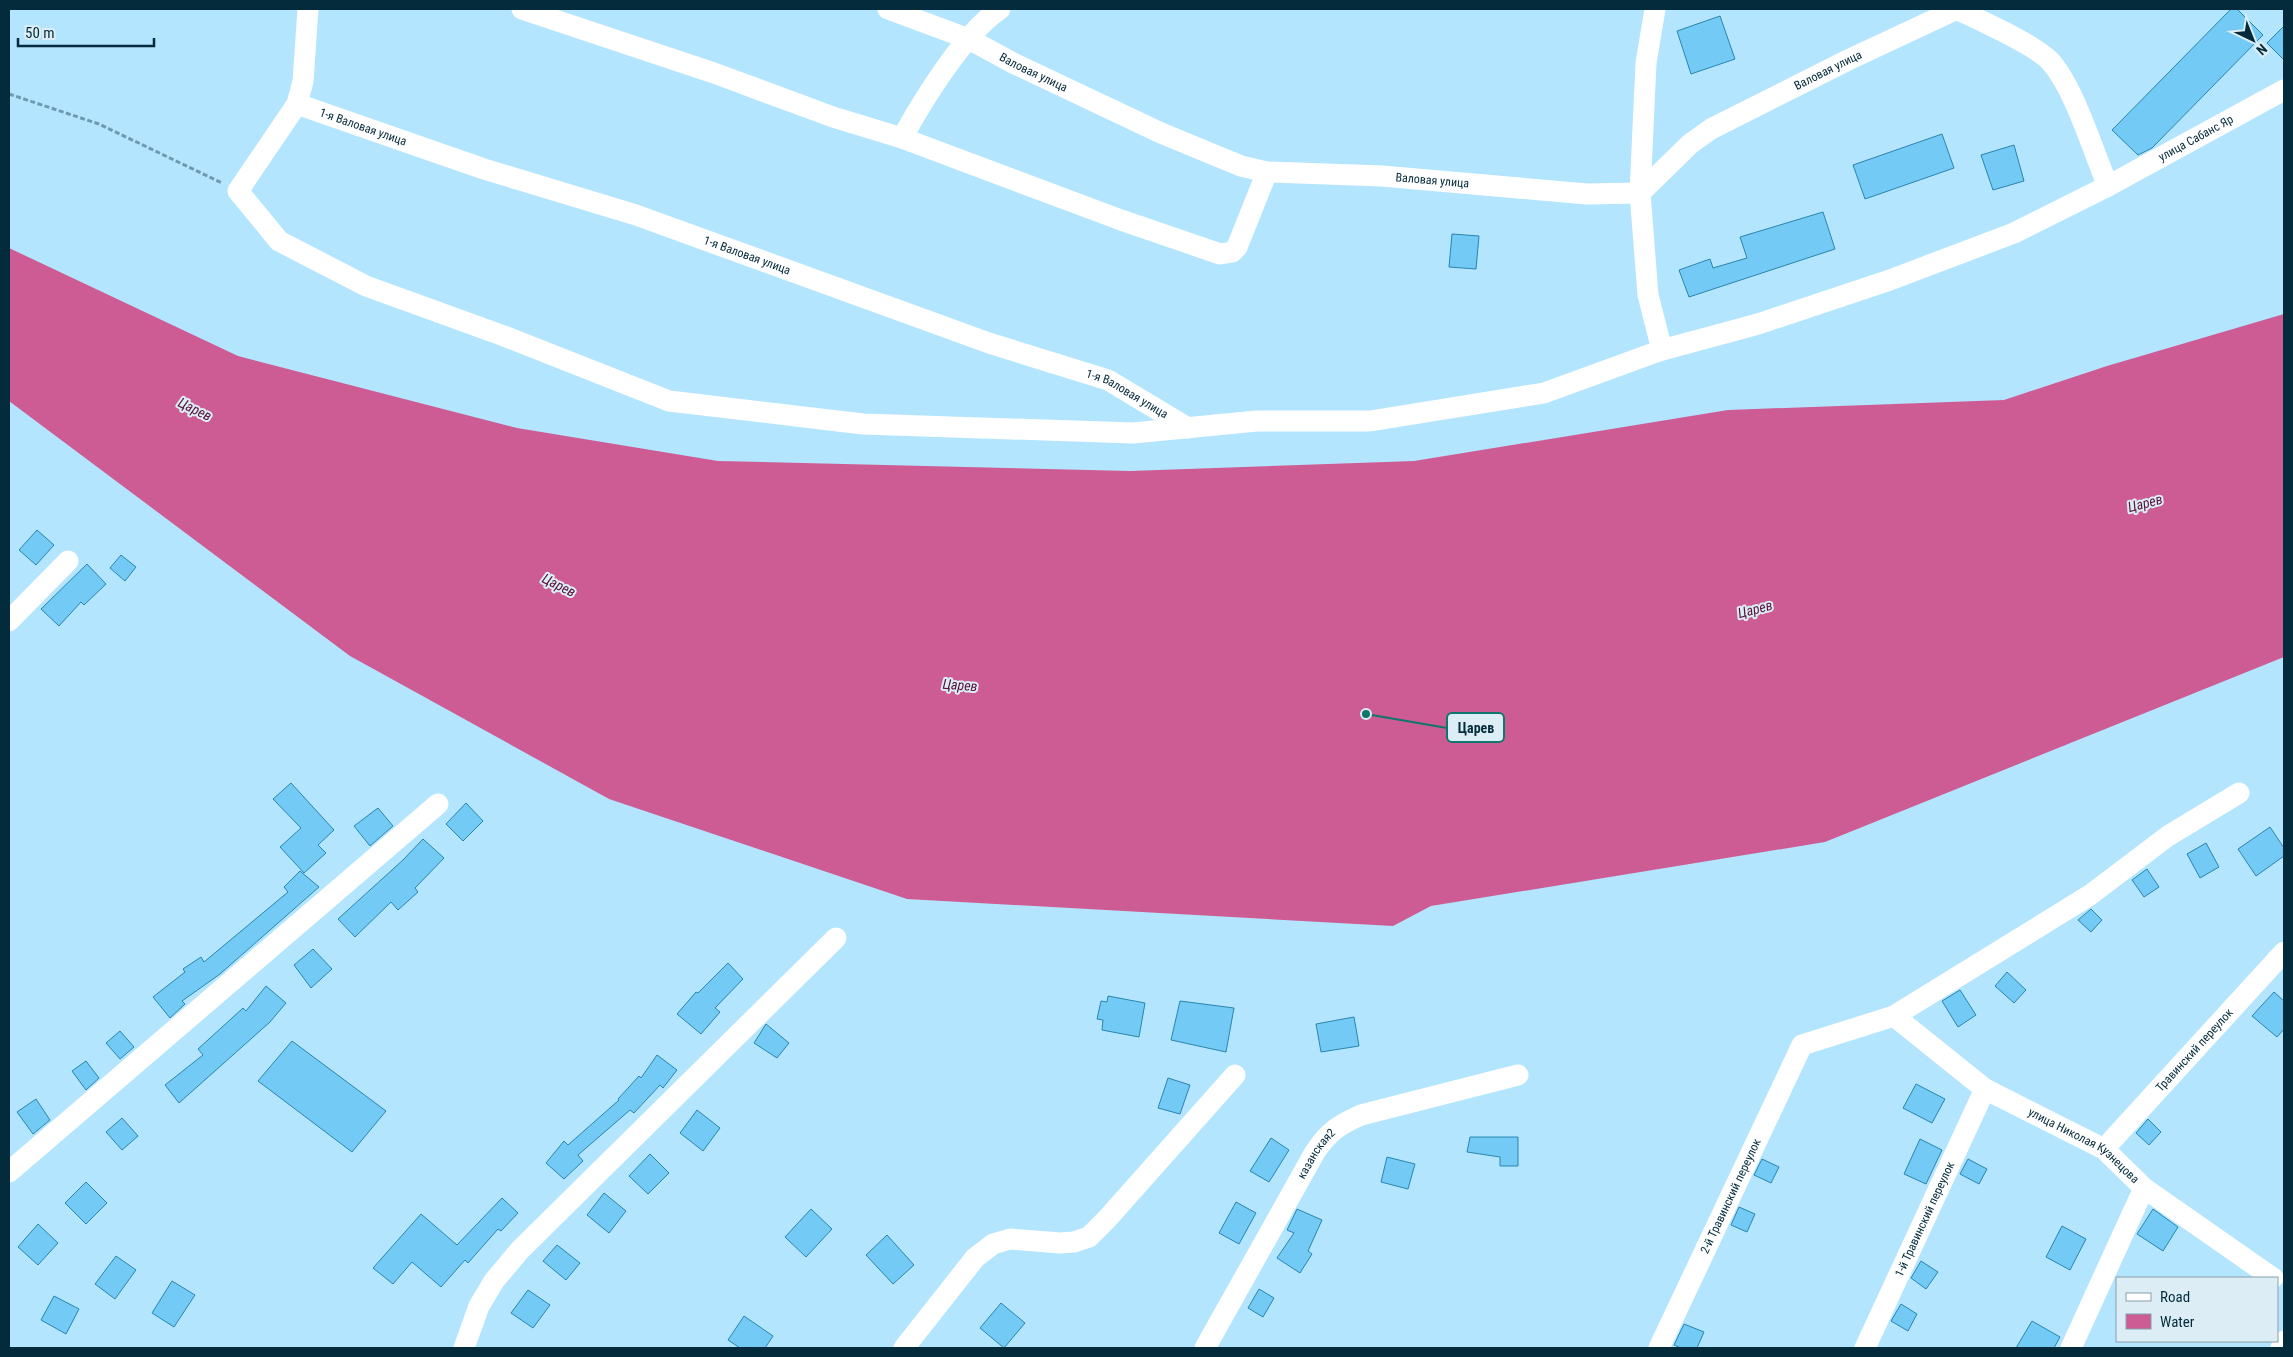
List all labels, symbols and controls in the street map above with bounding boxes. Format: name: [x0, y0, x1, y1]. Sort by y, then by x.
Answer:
scale bar: [18, 15, 154, 47]
north arrow: [2228, 15, 2278, 65]
text: 50 m: [25, 24, 55, 42]
text: N: [2253, 41, 2270, 58]
street label: Валовая улица: [1792, 47, 1864, 93]
street label: Валовая улица: [997, 50, 1070, 95]
street label: 1-я Валовая улица: [318, 105, 409, 149]
street label: улица Сабанс Яр: [2156, 112, 2236, 164]
street label: Валовая улица: [1395, 170, 1470, 191]
street label: 1-я Валовая улица: [702, 233, 793, 278]
street label: 1-я Валовая улица: [1084, 367, 1171, 422]
water label: Царев: [176, 394, 214, 424]
water label: Царев: [2126, 491, 2164, 515]
water label: Царев: [540, 570, 578, 600]
water label: Царев: [1736, 597, 1774, 621]
water label: Царев: [942, 676, 978, 694]
callout: Царев: [1447, 713, 1504, 742]
text: Царев: [1458, 720, 1494, 736]
street label: Травинский переулок: [2153, 1005, 2236, 1095]
street label: улица Николая Кузнецова: [2026, 1105, 2142, 1186]
street label: казанская2: [1294, 1126, 1338, 1181]
street label: 2-й Травинский переулок: [1698, 1136, 1764, 1256]
street label: 1-й Травинский переулок: [1892, 1159, 1958, 1279]
legend: [2116, 1277, 2278, 1342]
text: Road: [2160, 1288, 2190, 1306]
text: Water: [2160, 1313, 2195, 1331]

